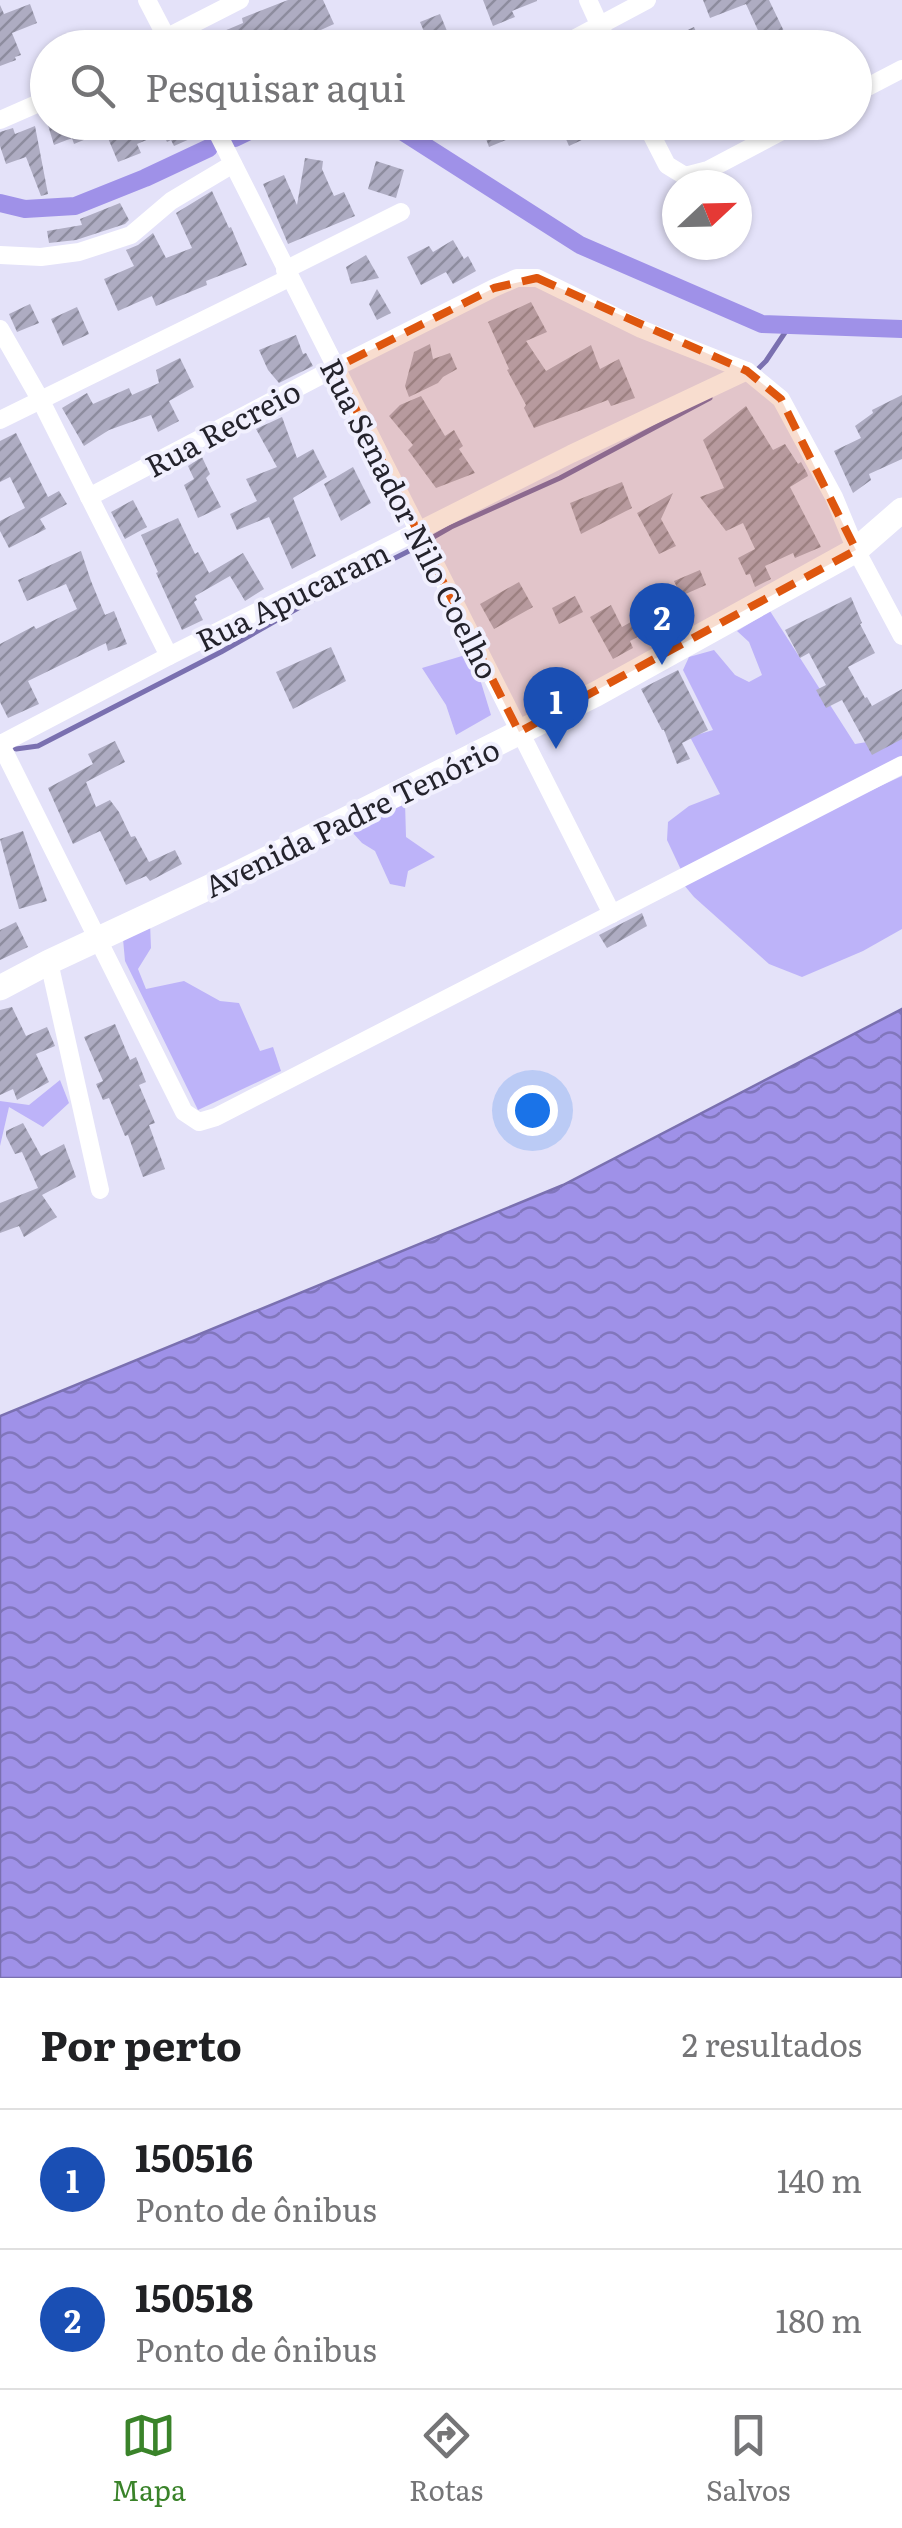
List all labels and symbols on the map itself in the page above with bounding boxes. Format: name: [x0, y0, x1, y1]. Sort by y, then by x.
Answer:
north arrow: [662, 170, 752, 260]
street label: Rua Senador Nilo Coelho: [311, 350, 511, 686]
street label: Rua Recreio: [137, 368, 307, 486]
street label: Rua Apucaram: [188, 529, 396, 661]
pin: 2: [630, 582, 694, 665]
pin: 1: [524, 666, 588, 749]
street label: Avenida Padre Tenório: [196, 725, 506, 907]
your location: [507, 1085, 558, 1136]

